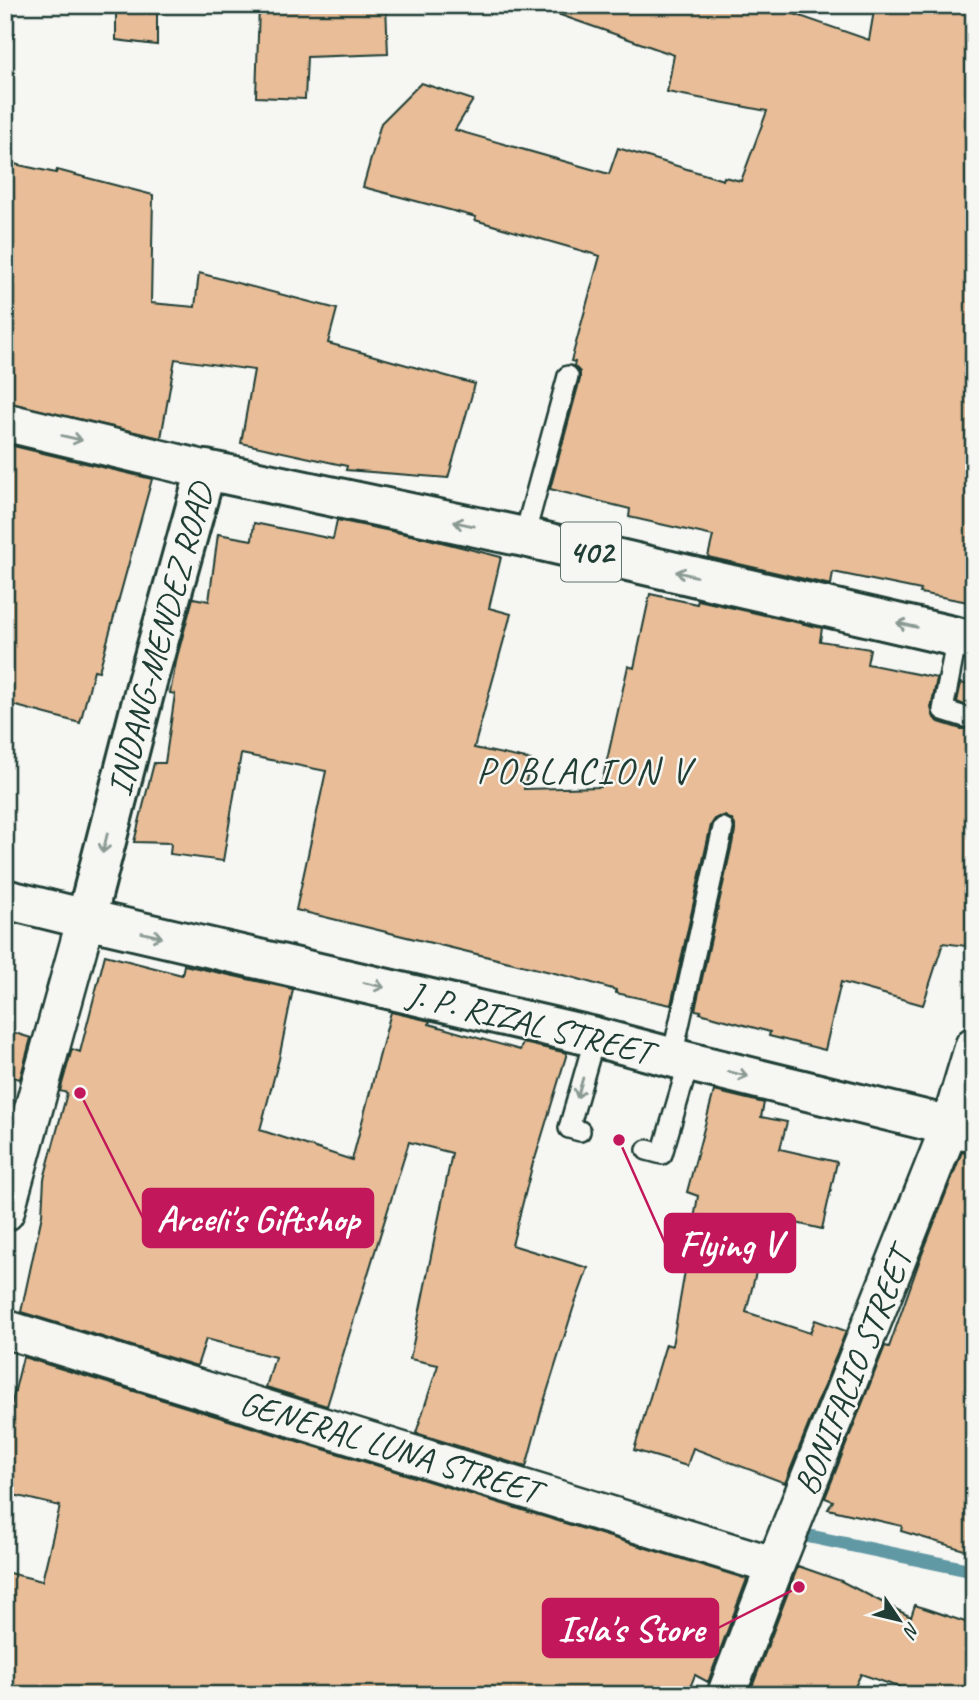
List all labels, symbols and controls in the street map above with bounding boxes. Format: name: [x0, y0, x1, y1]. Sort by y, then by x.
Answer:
one-way arrow: [60, 432, 83, 445]
street label: INDANG-MENDEZ ROAD: [96, 476, 224, 800]
one-way arrow: [453, 516, 476, 530]
road number: 402: [561, 523, 621, 582]
one-way arrow: [675, 567, 697, 580]
one-way arrow: [896, 618, 919, 631]
district label: POBLACION V: [476, 747, 697, 794]
one-way arrow: [98, 831, 111, 854]
one-way arrow: [140, 928, 163, 942]
street label: J. P. RIZAL STREET: [401, 970, 663, 1077]
one-way arrow: [362, 979, 385, 993]
one-way arrow: [726, 1068, 749, 1081]
one-way arrow: [573, 1076, 586, 1098]
callout: Arceli's Giftshop: [143, 1189, 373, 1247]
text: Arceli's Giftshop: [157, 1195, 362, 1242]
callout: Flying V: [665, 1214, 795, 1272]
text: Flying V: [679, 1220, 789, 1267]
street label: BONIFACIO STREET: [783, 1234, 926, 1501]
street label: GENERAL LUNA STREET: [235, 1380, 552, 1516]
north arrow: [864, 1584, 934, 1654]
callout: Isla's Store: [543, 1599, 718, 1657]
text: Isla's Store: [558, 1605, 707, 1652]
text: N: [897, 1617, 925, 1644]

